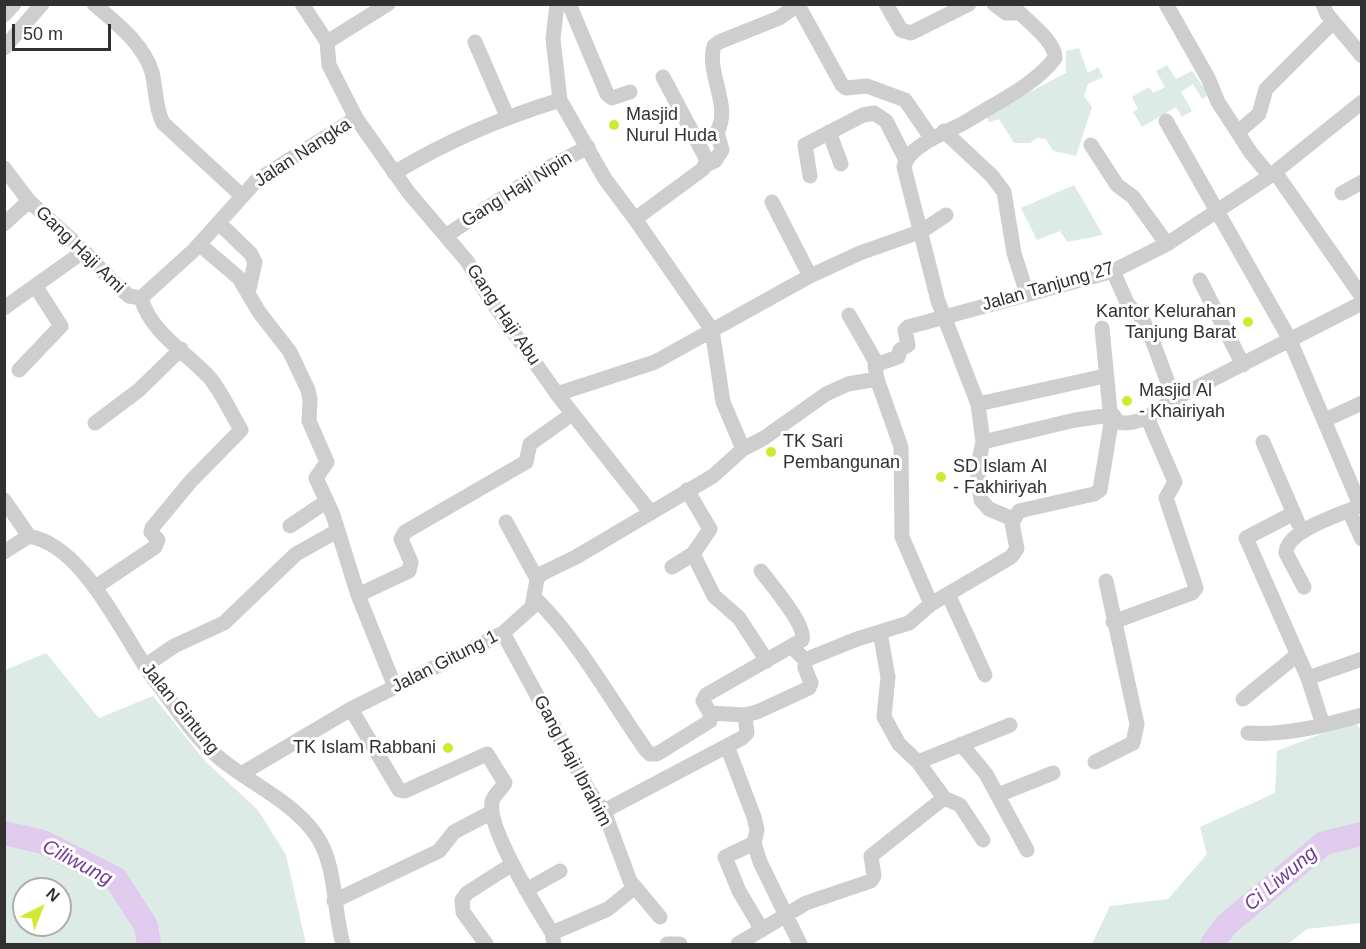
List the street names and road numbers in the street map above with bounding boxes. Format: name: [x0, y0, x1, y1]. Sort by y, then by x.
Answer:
street label: Jalan Nangka: [251, 114, 355, 192]
street label: Gang Haji Nipin: [458, 147, 576, 233]
street label: Gang Haji Ami: [31, 202, 129, 298]
street label: Jalan Tanjung 27: [980, 258, 1116, 316]
street label: Gang Haji Abu: [461, 260, 545, 370]
street label: Jalan Gitung 1: [388, 626, 502, 698]
street label: Jalan Gintung: [137, 659, 223, 759]
street label: Gang Haji Ibrahim: [528, 692, 616, 830]

